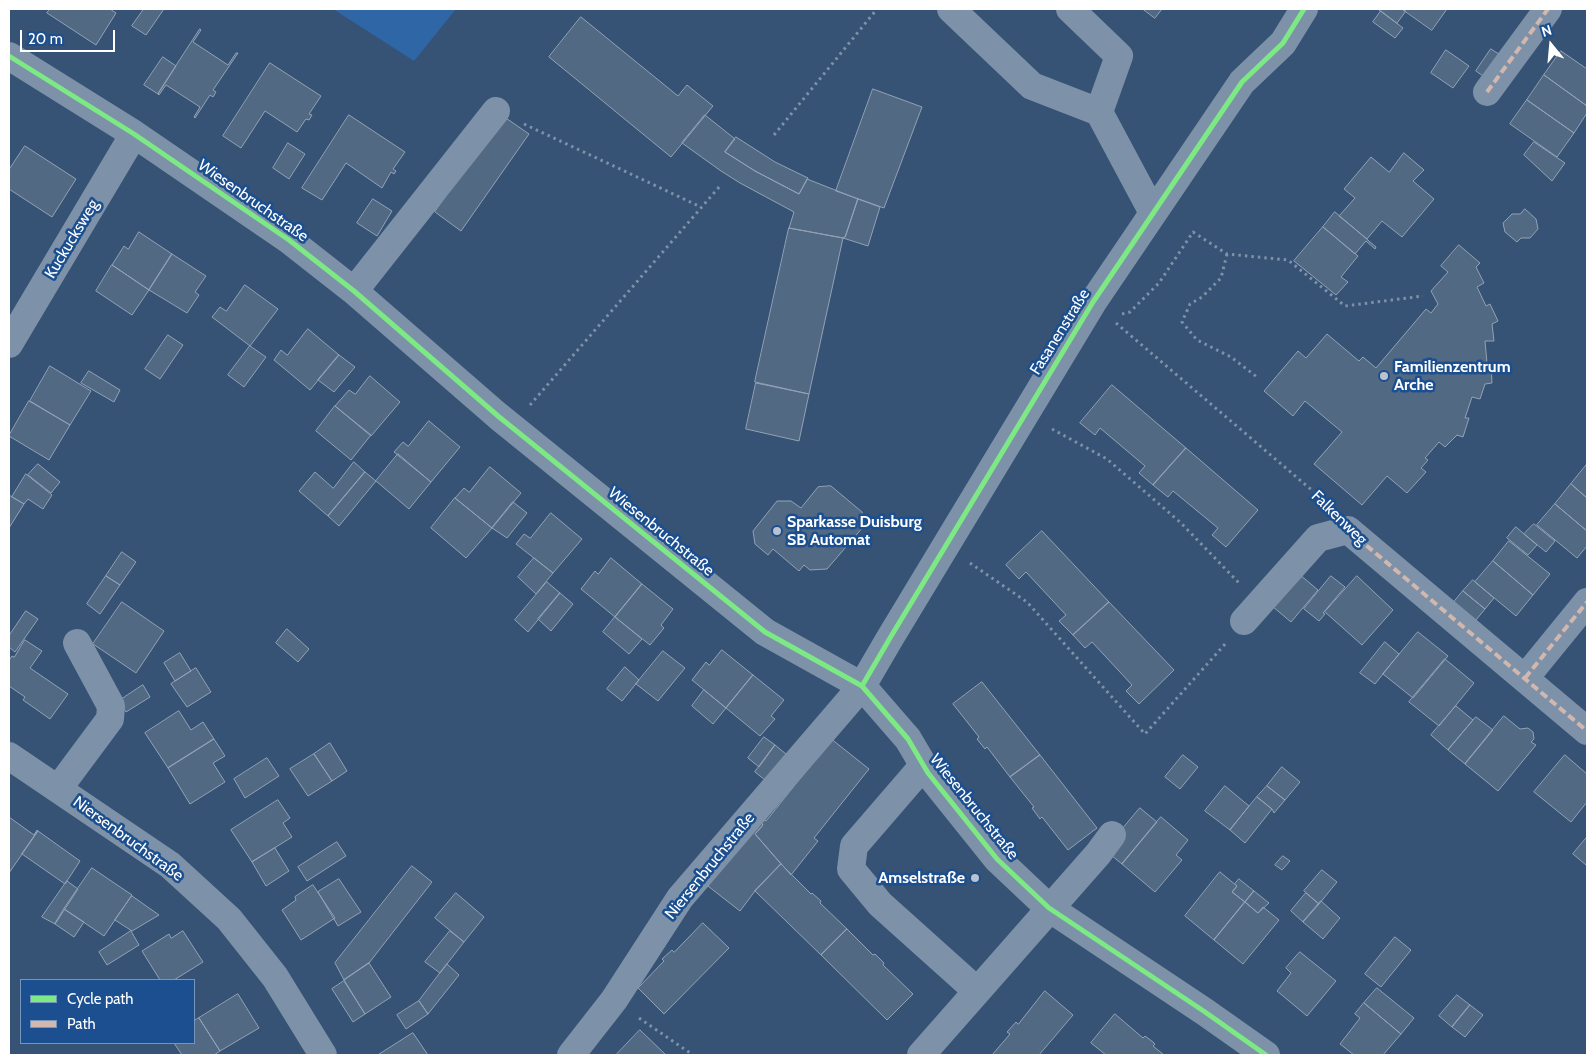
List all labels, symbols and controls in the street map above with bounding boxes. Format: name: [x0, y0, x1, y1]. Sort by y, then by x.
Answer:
scale bar: [22, 20, 118, 52]
north arrow: [1526, 20, 1576, 70]
text: N: [1539, 21, 1554, 41]
text: 20 m: [28, 30, 63, 48]
street label: Wiesenbruchstraße: [194, 156, 312, 246]
street label: Kuckucksweg: [41, 196, 103, 282]
street label: Fasanenstraße: [1026, 286, 1094, 378]
place label: Familienzentrum Arche: [1394, 357, 1511, 395]
marker: Familienzentrum Arche: [1378, 370, 1390, 382]
street label: Wiesenbruchstraße: [604, 483, 718, 581]
street label: Falkenweg: [1307, 487, 1371, 549]
place label: Sparkasse Duisburg SB Automat: [787, 512, 922, 550]
marker: Sparkasse Duisburg SB Automat: [771, 525, 783, 537]
street label: Wiesenbruchstraße: [925, 750, 1023, 864]
street label: Niersenbruchstraße: [69, 793, 187, 885]
street label: Niersenbruchstraße: [661, 809, 759, 923]
place label: Amselstraße: [878, 868, 965, 888]
marker: Amselstraße: [969, 872, 981, 884]
legend: [20, 979, 195, 1044]
text: Cycle path: [67, 990, 133, 1008]
text: Path: [67, 1015, 96, 1033]

